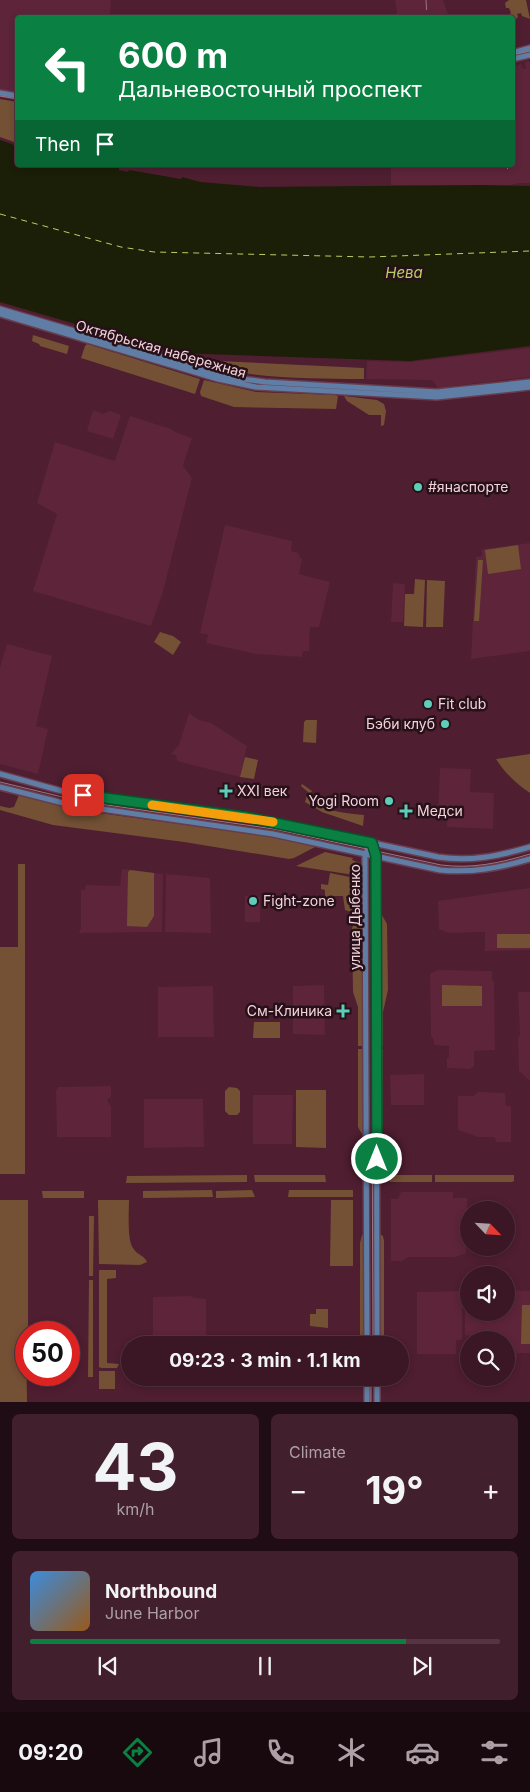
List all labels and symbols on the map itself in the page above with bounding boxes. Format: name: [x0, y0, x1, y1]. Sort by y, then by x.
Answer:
water label: Нева: [385, 263, 423, 282]
street label: Октябрьская набережная: [74, 316, 248, 381]
place label: #янаспорте: [428, 478, 508, 495]
marker: #янаспорте: [412, 481, 424, 493]
place label: Fit club: [438, 695, 486, 712]
marker: Fit club: [422, 698, 434, 710]
place label: Бэби клуб: [366, 715, 435, 732]
marker: Бэби клуб: [439, 718, 451, 730]
pin: [62, 774, 104, 816]
place label: XXI век: [237, 782, 288, 799]
marker: XXI век: [219, 784, 233, 798]
place label: Yogi Room: [308, 792, 379, 809]
marker: Yogi Room: [383, 795, 395, 807]
place label: Медси: [417, 802, 463, 819]
marker: Медси: [399, 804, 413, 818]
street label: улица Дыбенко: [346, 864, 363, 970]
place label: Fight-zone: [263, 892, 335, 909]
marker: Fight-zone: [247, 895, 259, 907]
place label: См-Клиника: [247, 1002, 332, 1019]
marker: См-Клиника: [336, 1004, 350, 1018]
position arrow: [350, 1132, 402, 1184]
north arrow: [460, 1201, 515, 1256]
speed limit sign: 50: [15, 1321, 80, 1386]

